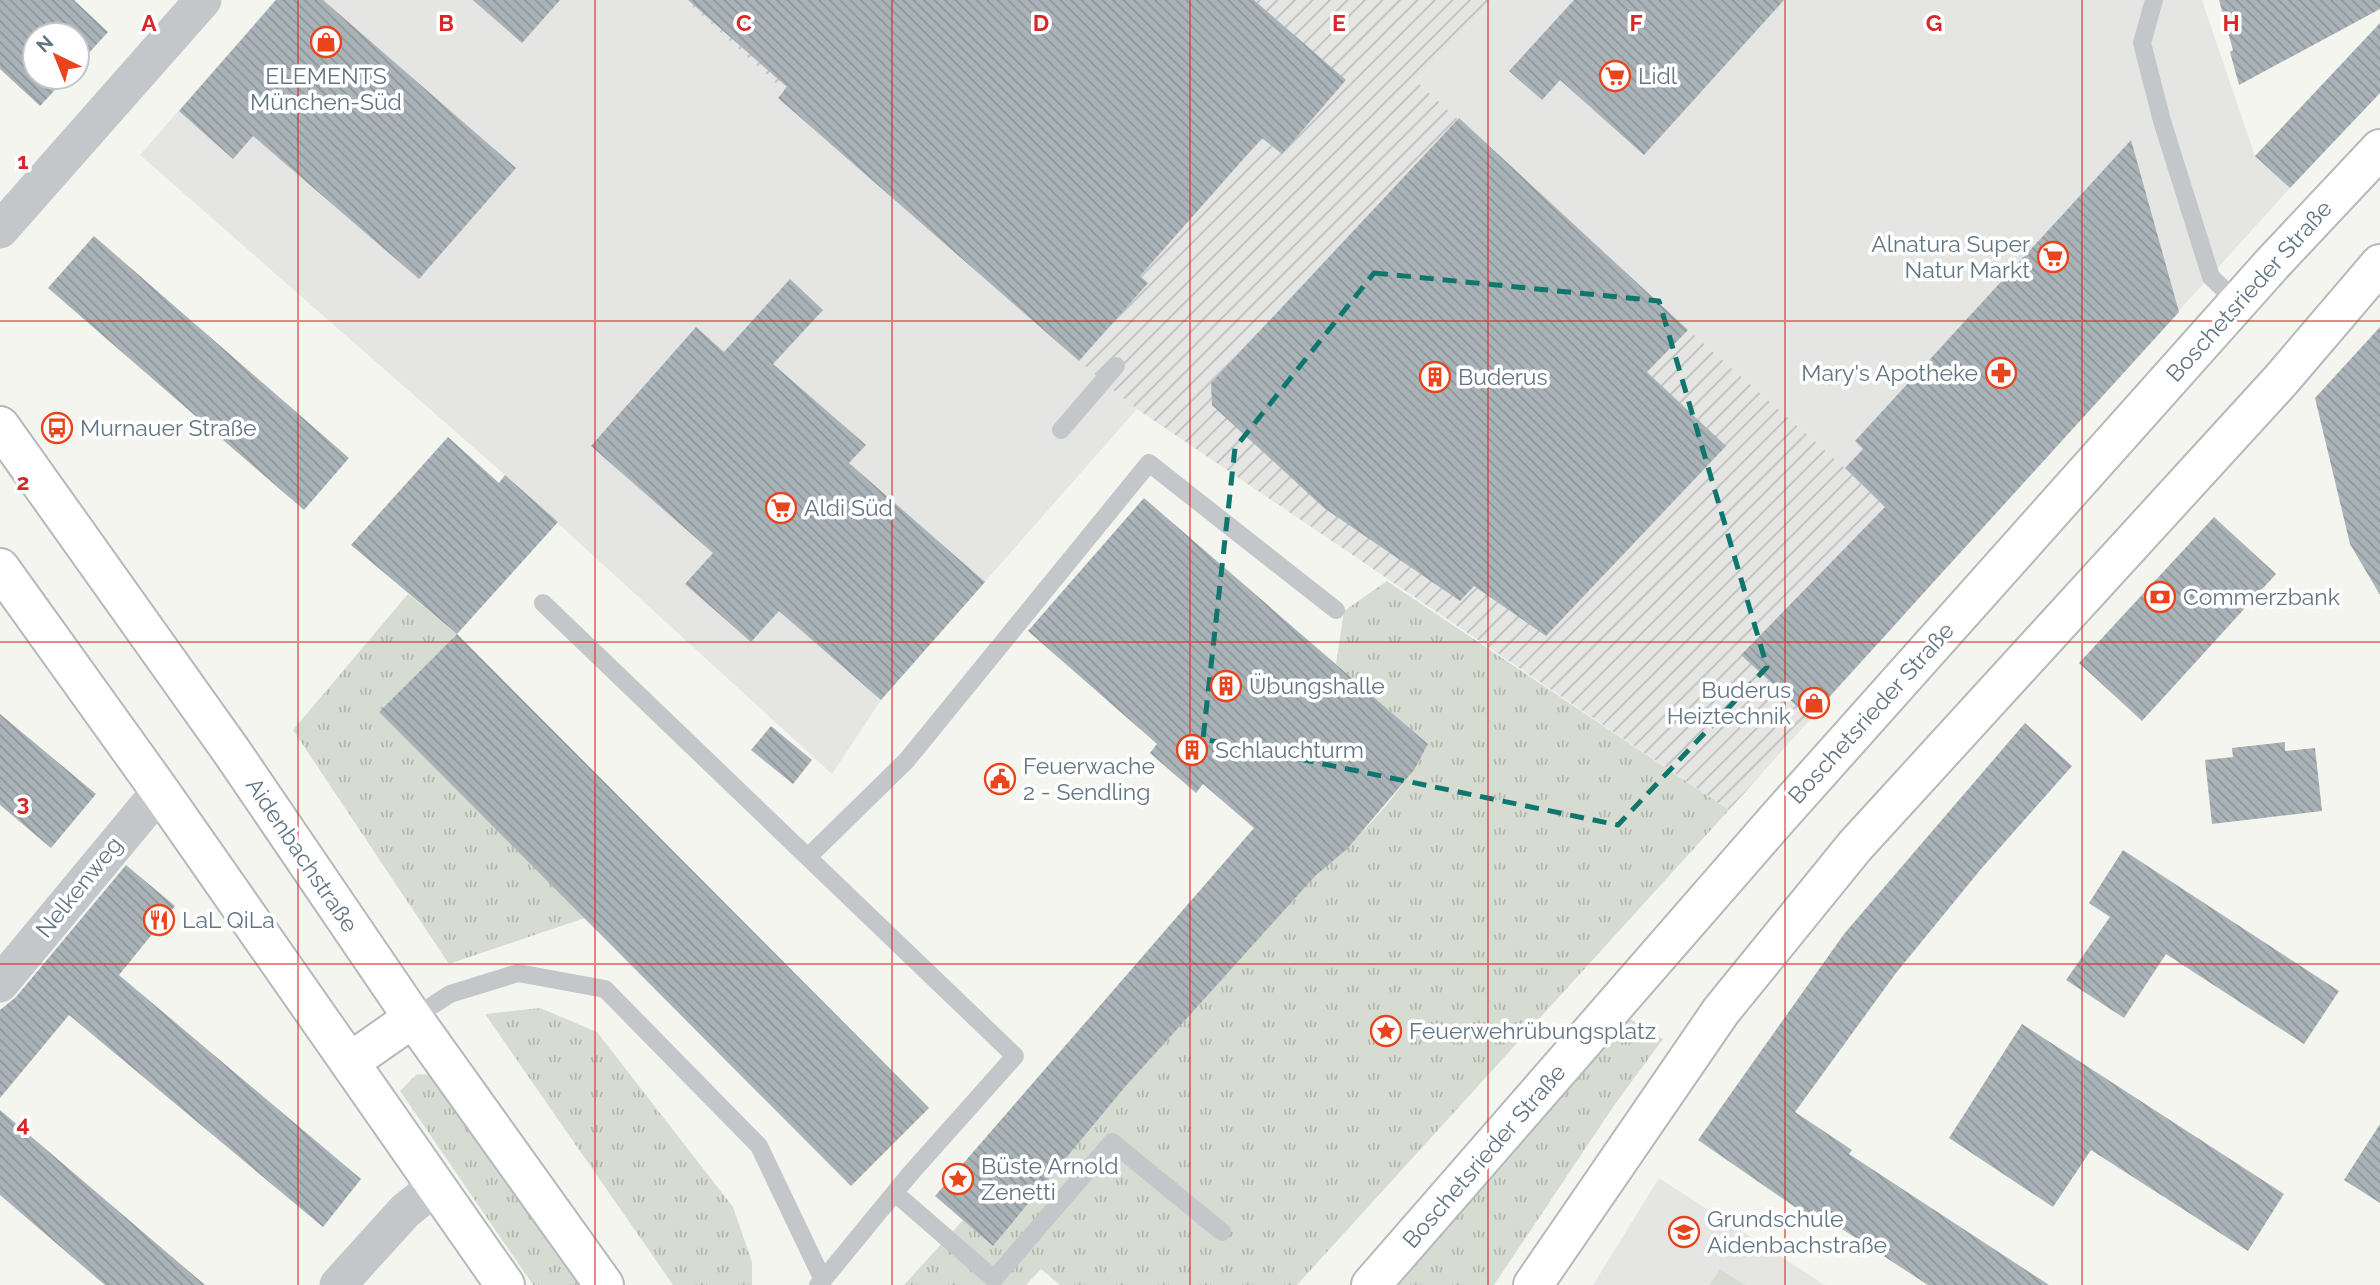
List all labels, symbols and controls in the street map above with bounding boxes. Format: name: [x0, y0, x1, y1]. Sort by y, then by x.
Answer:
text: A: [141, 9, 157, 36]
text: B: [438, 9, 454, 36]
text: C: [736, 9, 752, 36]
text: D: [1033, 9, 1049, 36]
text: E: [1332, 9, 1346, 36]
text: F: [1629, 9, 1643, 36]
text: G: [1926, 9, 1942, 36]
text: H: [2222, 9, 2240, 36]
north arrow: [21, 21, 91, 91]
shop icon: ELEMENTS München-Süd: [309, 25, 343, 59]
text: N: [32, 31, 57, 57]
supermarket icon: Lidl: [1598, 59, 1632, 93]
place label: ELEMENTS München-Süd: [250, 62, 402, 115]
place label: Lidl: [1638, 62, 1678, 89]
text: 1: [17, 147, 29, 174]
street label: Boschetsrieder Straße: [2160, 195, 2337, 387]
place label: Alnatura Super Natur Markt: [1871, 230, 2030, 283]
supermarket icon: Alnatura Super Natur Markt: [2036, 240, 2070, 274]
pharmacy icon: Mary's Apotheke: [1984, 356, 2018, 390]
place label: Mary's Apotheke: [1801, 359, 1978, 386]
building icon: Buderus: [1418, 360, 1452, 394]
place label: Buderus: [1458, 363, 1548, 390]
bus stop icon: Murnauer Straße: [40, 411, 74, 445]
place label: Murnauer Straße: [80, 414, 257, 441]
text: 2: [17, 468, 29, 495]
supermarket icon: Aldi Süd: [764, 491, 798, 525]
place label: Aldi Süd: [804, 494, 893, 521]
bank icon: Commerzbank: [2143, 580, 2177, 614]
place label: Commerzbank: [2183, 583, 2340, 610]
street label: Boschetsrieder Straße: [1782, 617, 1959, 809]
building icon: Übungshalle: [1209, 669, 1243, 703]
place label: Übungshalle: [1249, 672, 1385, 699]
place label: Buderus Heiztechnik: [1667, 676, 1791, 729]
shop icon: Buderus Heiztechnik: [1797, 686, 1831, 720]
building icon: Schlauchturm: [1175, 733, 1209, 767]
place label: Schlauchturm: [1215, 736, 1364, 763]
place label: Feuerwache 2 - Sendling: [1023, 752, 1155, 805]
public building icon: Feuerwache 2 - Sendling: [983, 762, 1017, 796]
street label: Aidenbachstraße: [241, 773, 364, 937]
text: 3: [17, 789, 29, 816]
street label: Nelkenweg: [30, 831, 127, 942]
restaurant icon: LaL QiLa: [142, 903, 176, 937]
place label: LaL QiLa: [182, 906, 275, 933]
place icon: Feuerwehrübungsplatz: [1369, 1014, 1403, 1048]
place label: Feuerwehrübungsplatz: [1409, 1017, 1656, 1044]
street label: Boschetsrieder Straße: [1397, 1058, 1571, 1253]
text: 4: [16, 1110, 30, 1137]
place label: Büste Arnold Zenetti: [981, 1152, 1119, 1205]
place icon: Büste Arnold Zenetti: [941, 1162, 975, 1196]
place label: Grundschule Aidenbachstraße: [1707, 1205, 1887, 1258]
school or university icon: Grundschule Aidenbachstraße: [1667, 1215, 1701, 1249]

